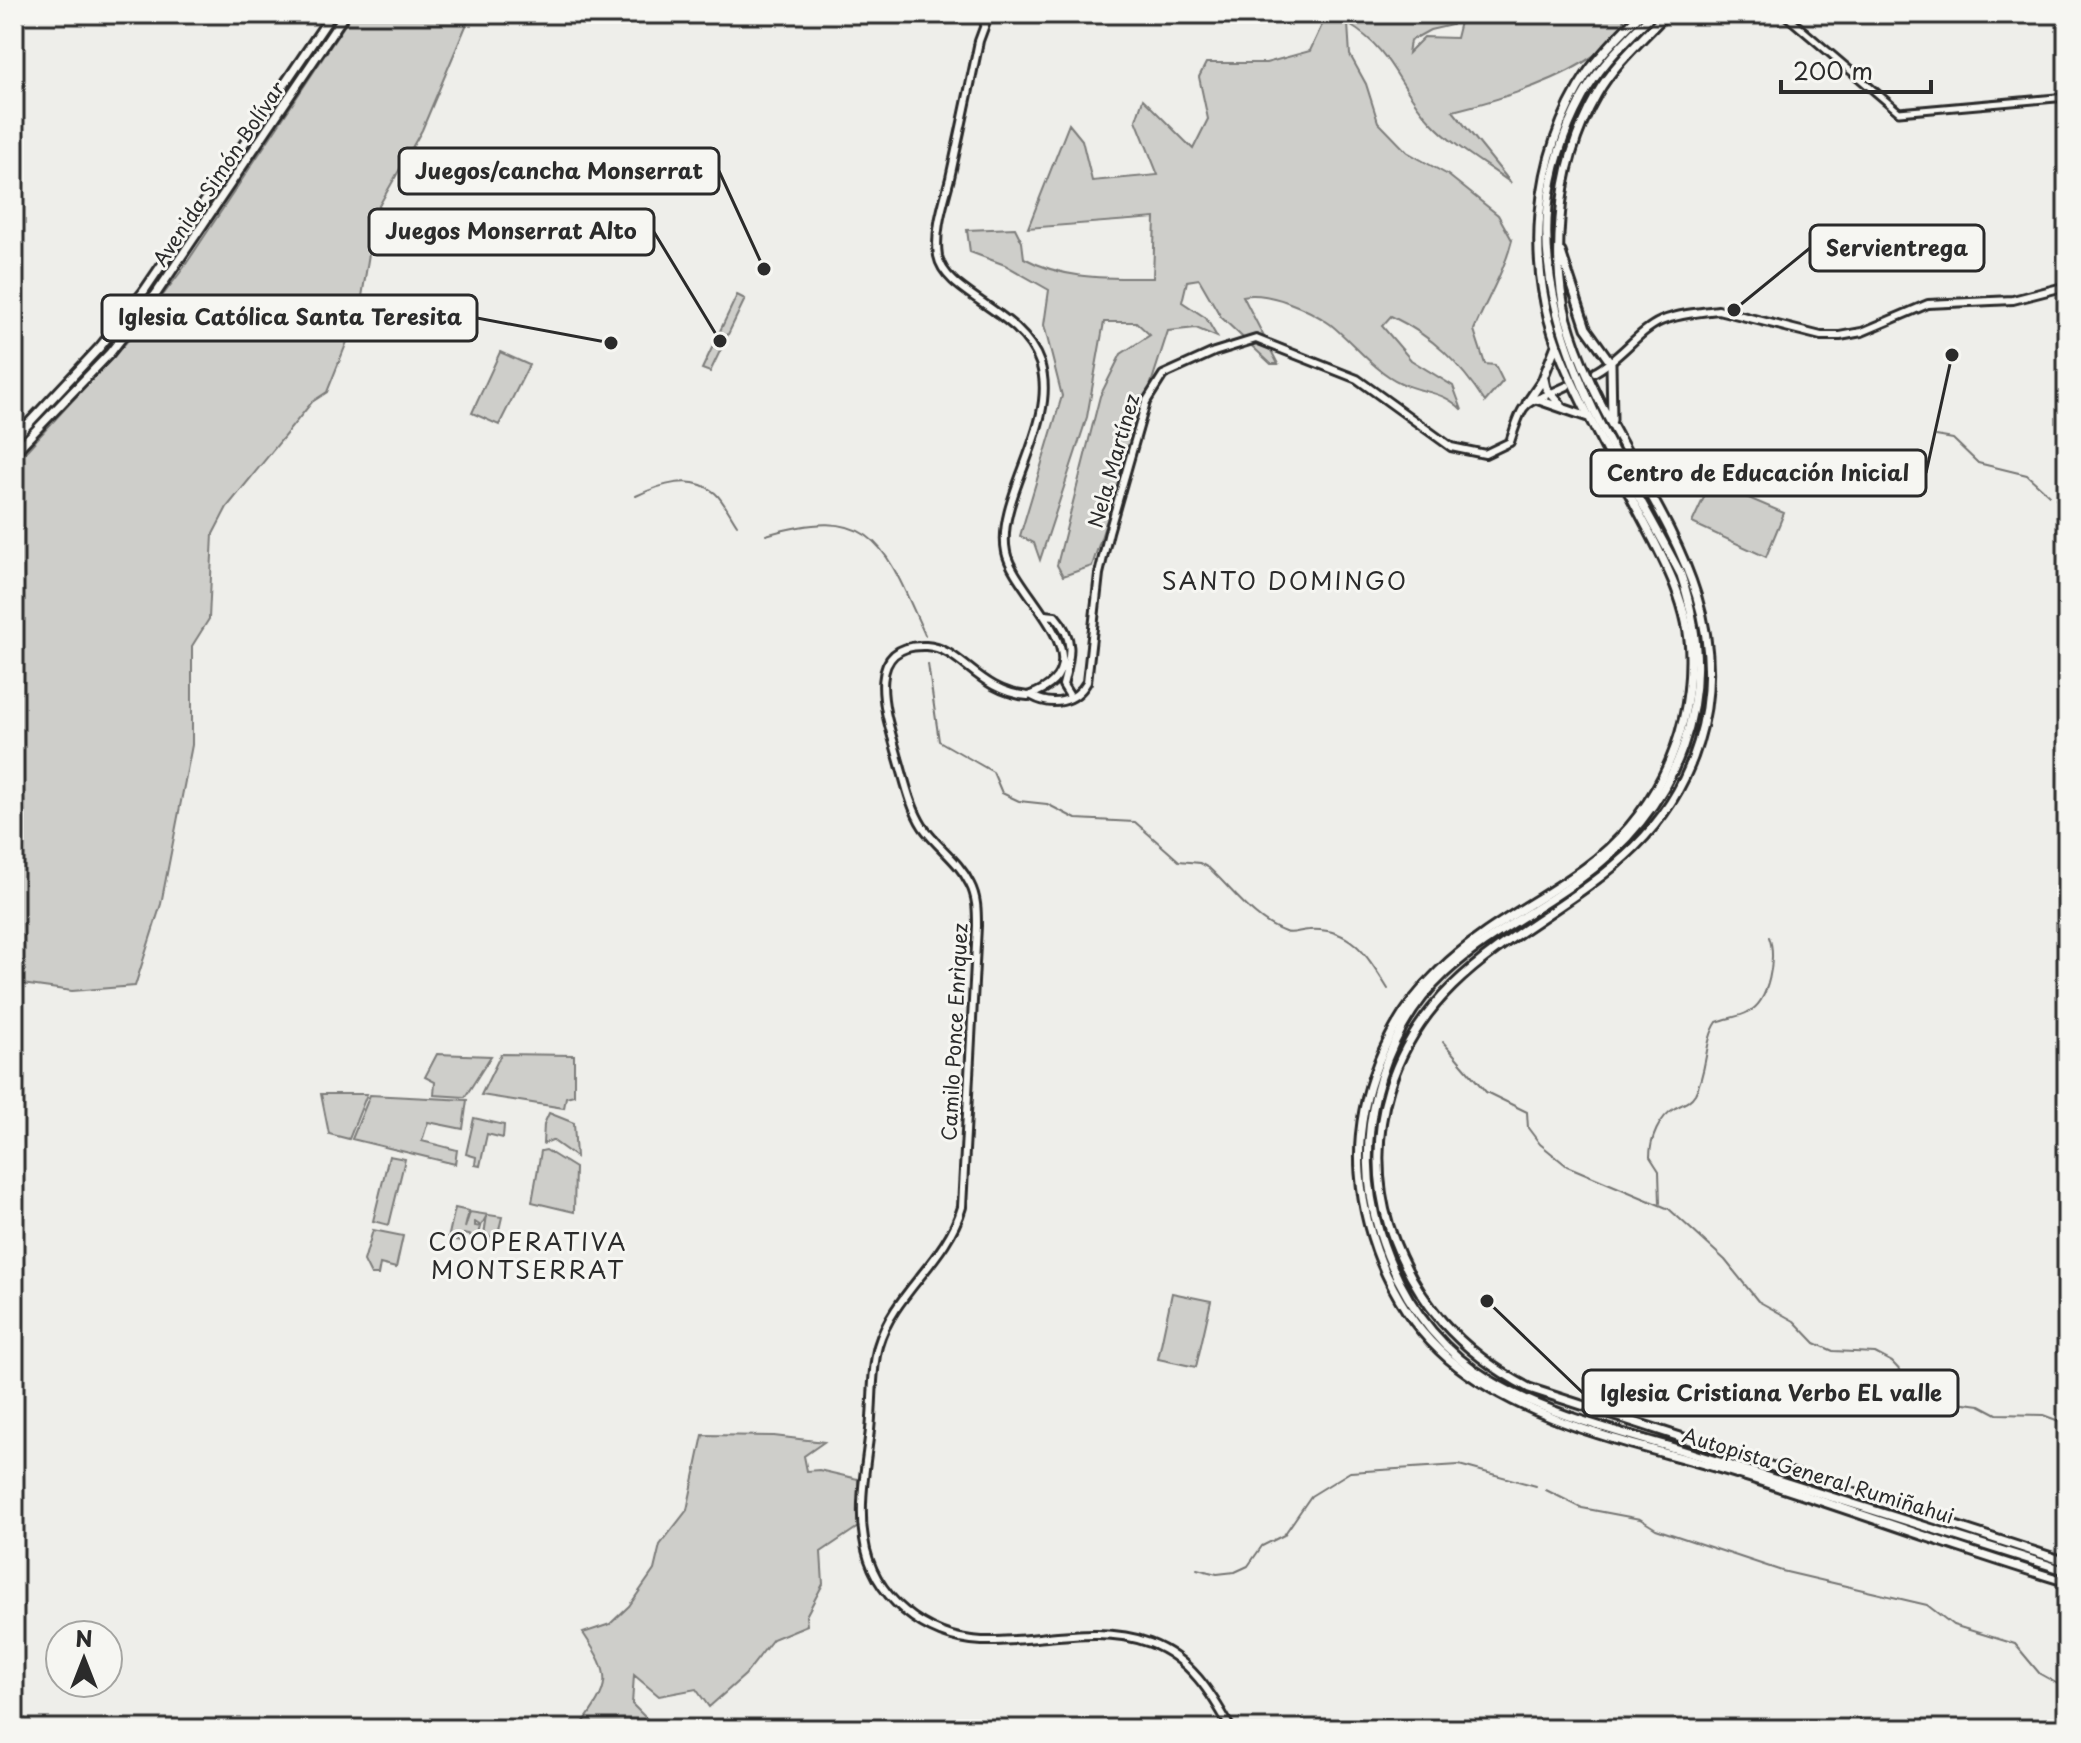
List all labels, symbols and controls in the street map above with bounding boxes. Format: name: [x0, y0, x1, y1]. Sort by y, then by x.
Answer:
scale bar: [1781, 44, 1931, 94]
text: 200 m: [1793, 52, 1873, 88]
street label: Avenida Simón Bolívar: [145, 74, 292, 272]
callout: Juegos/cancha Monserrat: [399, 148, 719, 194]
text: Juegos/cancha Monserrat: [415, 153, 703, 186]
callout: Juegos Monserrat Alto: [369, 209, 654, 255]
text: Juegos Monserrat Alto: [385, 213, 637, 246]
callout: Servientrega: [1810, 225, 1984, 271]
text: Servientrega: [1826, 230, 1968, 263]
callout: Iglesia Católica Santa Teresita: [102, 295, 477, 341]
text: Iglesia Católica Santa Teresita: [118, 299, 463, 332]
street label: Nela Martínez: [1080, 390, 1146, 531]
callout: Centro de Educación Inicial: [1591, 450, 1926, 496]
text: Centro de Educación Inicial: [1607, 455, 1909, 488]
district label: SANTO DOMINGO: [1162, 562, 1408, 598]
street label: Camilo Ponce Enrìquez: [933, 922, 975, 1142]
district label: COOPERATIVA MONTSERRAT: [428, 1223, 628, 1287]
callout: Iglesia Cristiana Verbo EL valle: [1583, 1370, 1958, 1416]
text: Iglesia Cristiana Verbo EL valle: [1600, 1375, 1942, 1408]
street label: Autopista General Rumiñahui: [1679, 1419, 1958, 1531]
north arrow: [44, 1619, 124, 1699]
text: N: [75, 1621, 93, 1654]

